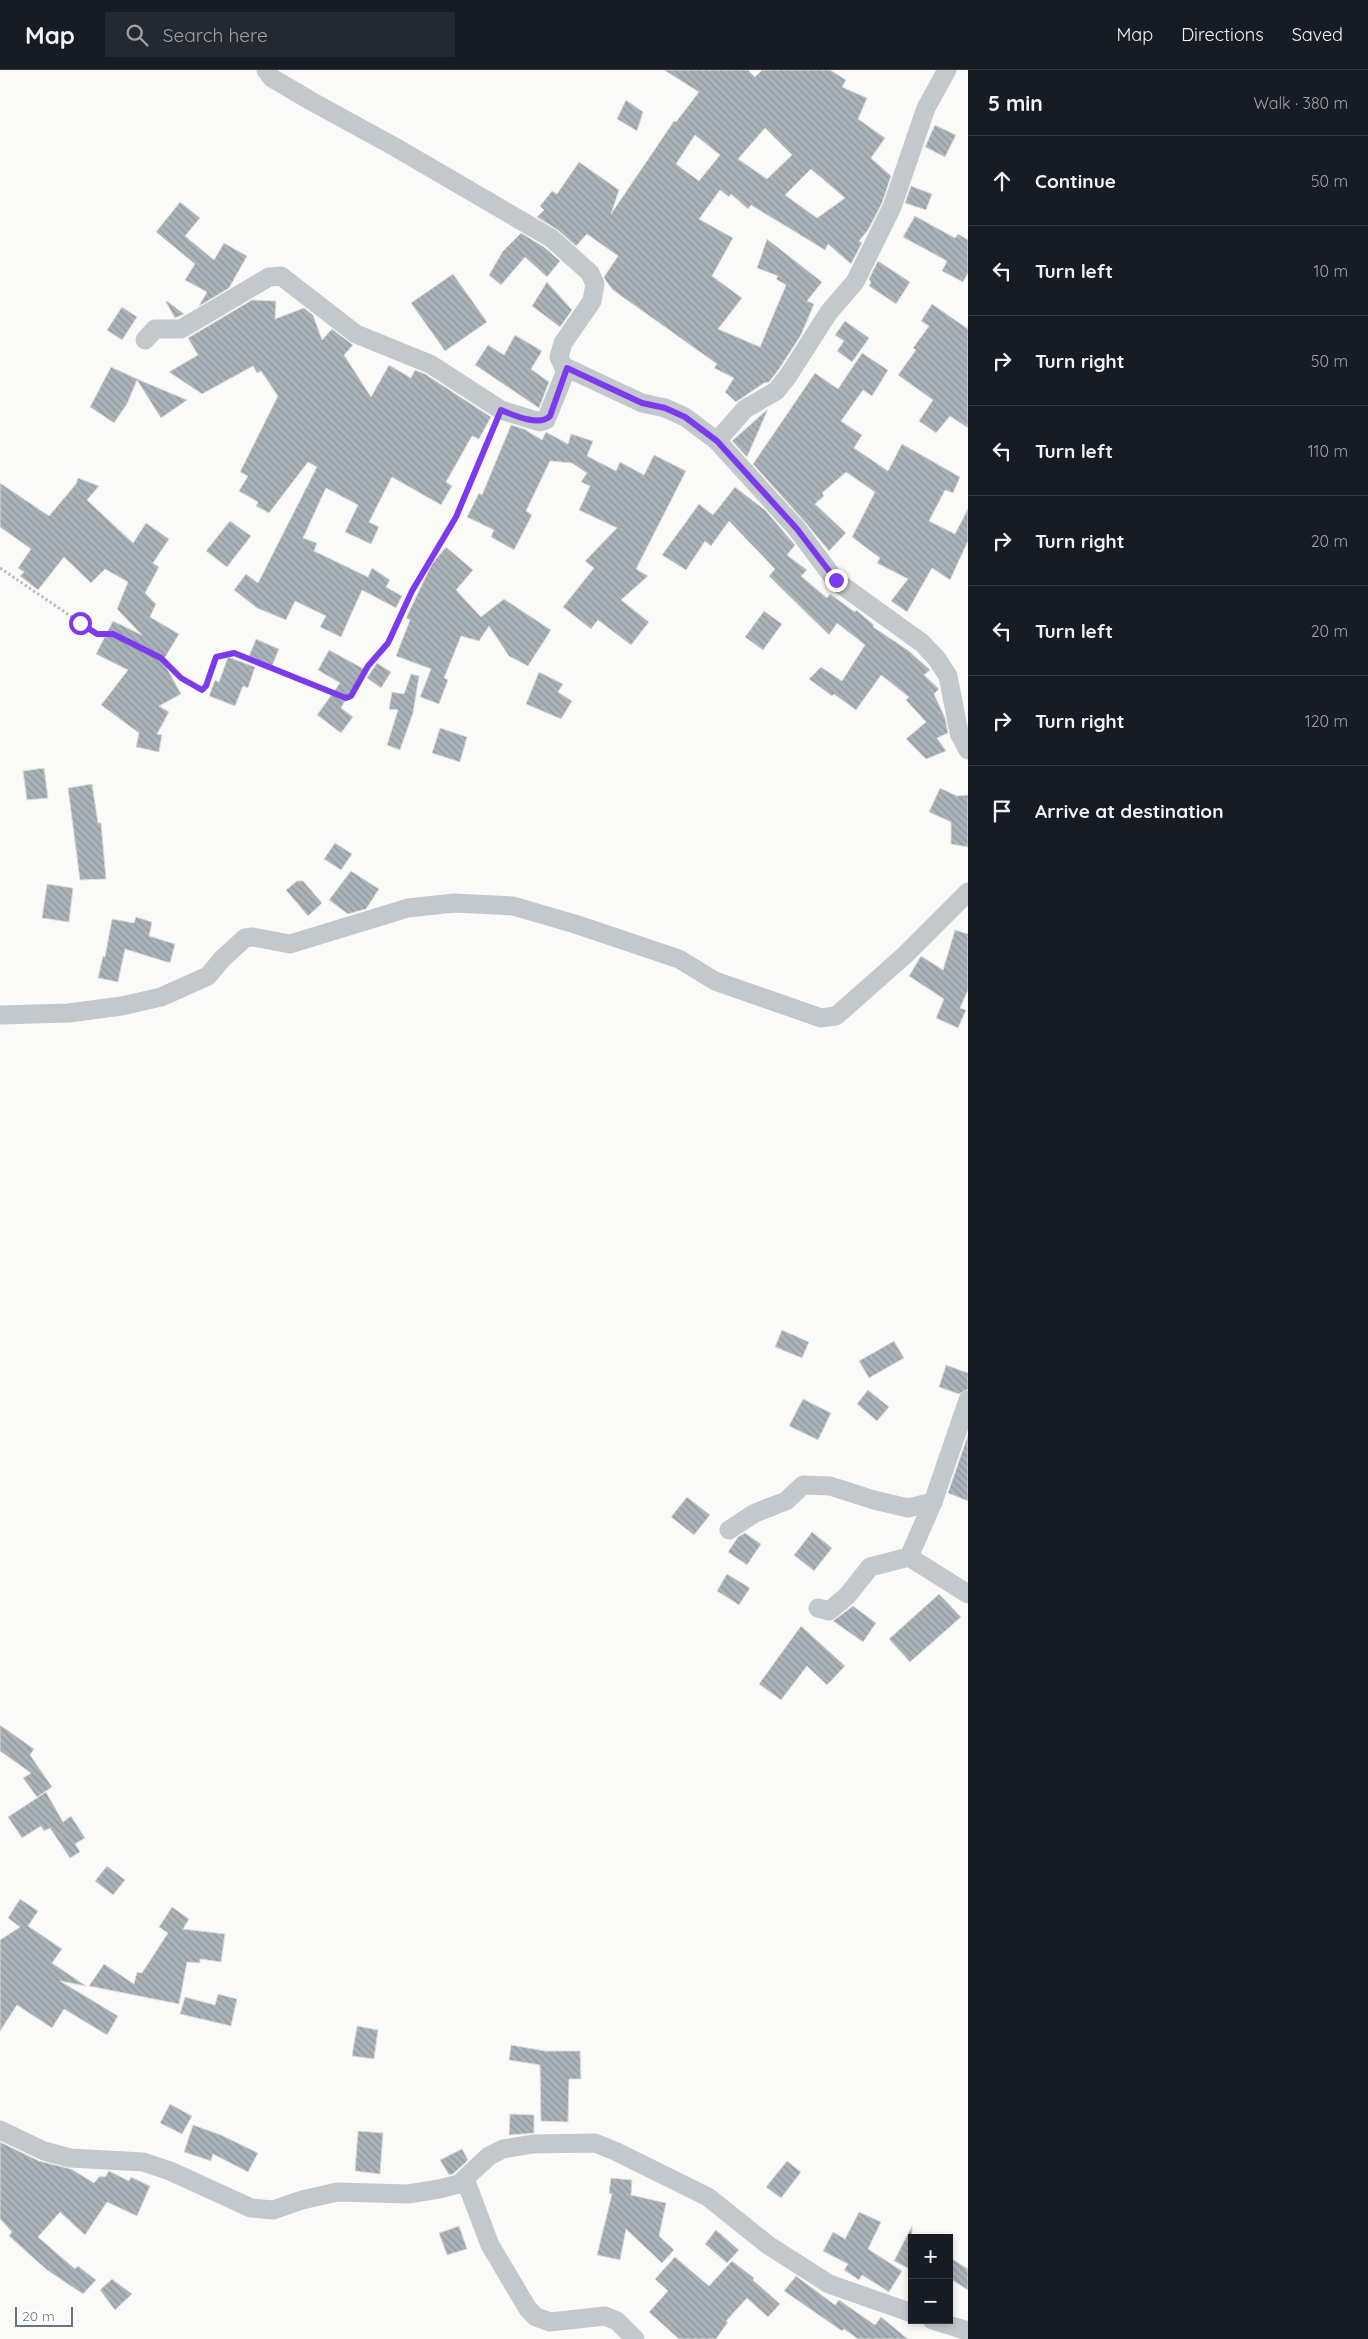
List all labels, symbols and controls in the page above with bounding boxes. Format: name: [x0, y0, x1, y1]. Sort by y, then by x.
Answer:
search box: [105, 12, 455, 57]
text: Map: [25, 20, 75, 50]
icon: search: [123, 21, 151, 49]
text: Search here: [163, 23, 268, 47]
text: Map: [1116, 23, 1153, 46]
text: Directions: [1181, 23, 1264, 46]
text: Saved: [1292, 23, 1343, 46]
text: 5 min: [988, 90, 1043, 116]
text: Walk · 380 m: [1253, 93, 1348, 113]
icon: ahead: [988, 167, 1016, 195]
text: Continue: [1035, 169, 1116, 193]
text: 50 m: [1311, 171, 1348, 191]
icon: left: [988, 257, 1016, 285]
text: Turn left: [1035, 259, 1113, 283]
text: 10 m: [1314, 261, 1348, 281]
icon: right: [988, 347, 1016, 375]
text: Turn right: [1035, 349, 1124, 373]
text: 50 m: [1311, 351, 1348, 371]
icon: left: [988, 437, 1016, 465]
text: Turn left: [1035, 439, 1113, 463]
text: 110 m: [1308, 441, 1348, 461]
icon: right: [988, 527, 1016, 555]
text: Turn right: [1035, 529, 1124, 553]
text: 20 m: [1311, 531, 1348, 551]
route end: [825, 569, 848, 592]
route start: [69, 612, 92, 635]
icon: left: [988, 617, 1016, 645]
text: Turn left: [1035, 619, 1113, 643]
text: 20 m: [1311, 621, 1348, 641]
icon: right: [988, 707, 1016, 735]
text: Turn right: [1035, 709, 1124, 733]
text: 120 m: [1305, 711, 1348, 731]
icon: arrive: [988, 797, 1016, 825]
text: Arrive at destination: [1035, 799, 1224, 823]
map controls: [908, 2234, 953, 2324]
button: +: [908, 2234, 953, 2279]
button: −: [908, 2279, 953, 2324]
scale bar: [15, 2304, 72, 2327]
text: 20 m: [22, 2307, 55, 2325]

